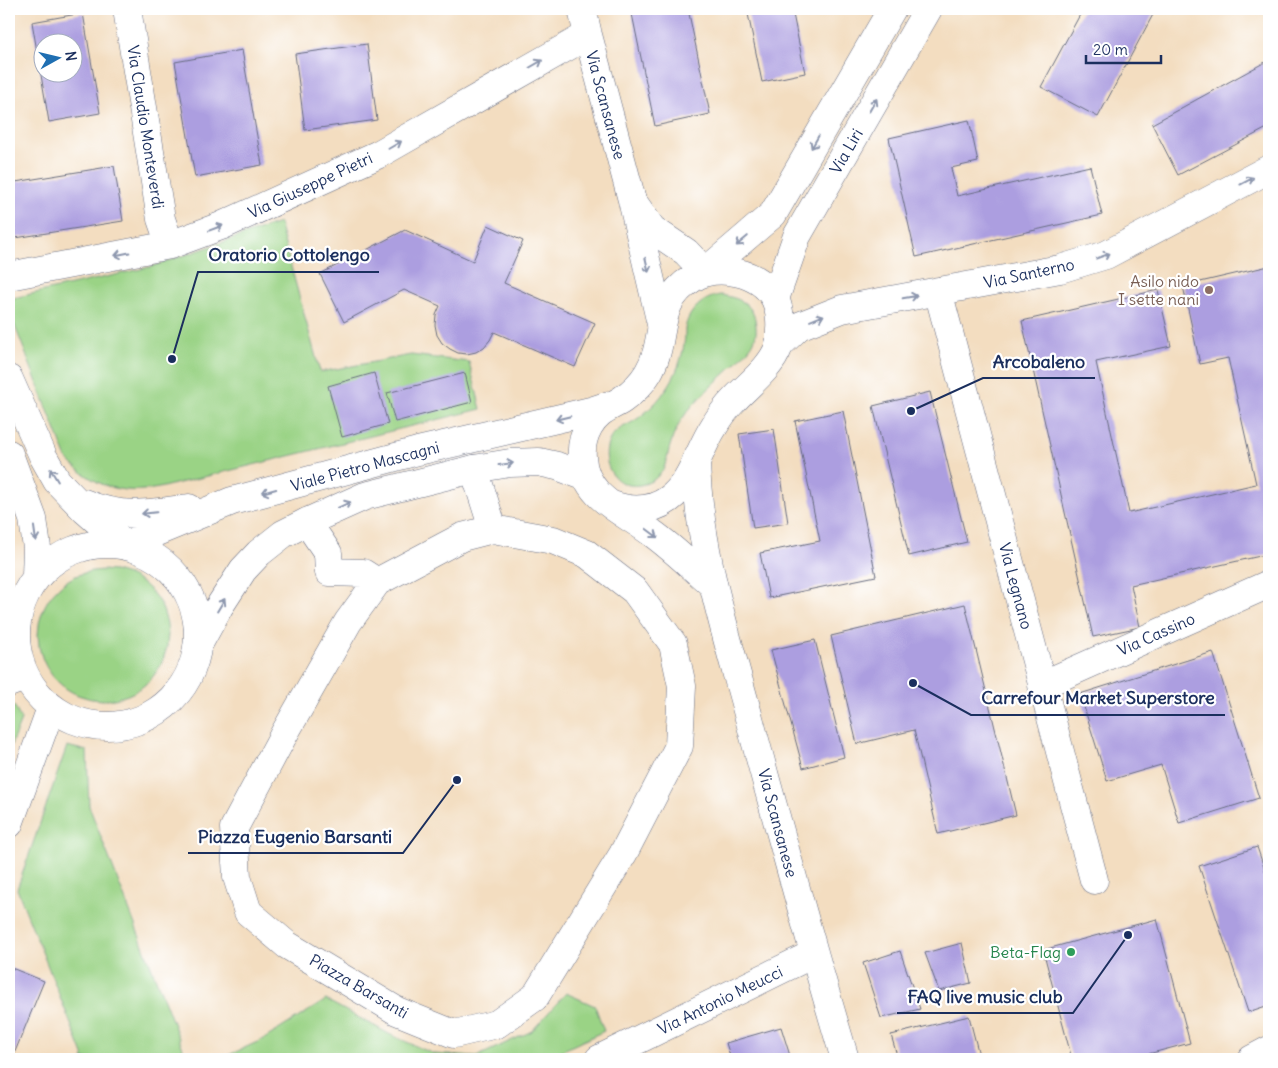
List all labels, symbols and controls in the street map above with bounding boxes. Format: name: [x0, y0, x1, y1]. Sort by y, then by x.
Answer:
north arrow: [32, 32, 82, 82]
scale bar: [1086, 32, 1160, 64]
text: 20 m: [1093, 40, 1128, 59]
street label: Via Claudio Monteverdi: [123, 44, 169, 210]
street label: Via Scansanese: [582, 48, 630, 162]
text: N: [61, 50, 80, 62]
one-way arrow: [529, 59, 543, 69]
one-way arrow: [868, 98, 878, 112]
street label: Via Liri: [825, 125, 867, 177]
one-way arrow: [810, 134, 820, 149]
one-way arrow: [387, 139, 401, 149]
street label: Via Giuseppe Pietri: [245, 147, 375, 223]
one-way arrow: [1239, 176, 1254, 185]
one-way arrow: [208, 223, 223, 232]
one-way arrow: [736, 235, 749, 246]
callout: Oratorio Cottolengo: [198, 239, 379, 272]
text: Oratorio Cottolengo: [208, 243, 370, 266]
one-way arrow: [115, 250, 131, 259]
one-way arrow: [1095, 251, 1110, 260]
street label: Via Santerno: [982, 254, 1076, 292]
one-way arrow: [643, 256, 652, 272]
place label: Asilo nido I sette nani: [1118, 271, 1199, 309]
marker: Asilo nido I sette nani: [1203, 284, 1215, 296]
one-way arrow: [901, 291, 917, 301]
one-way arrow: [809, 313, 824, 323]
callout: Arcobaleno: [983, 345, 1095, 378]
text: Arcobaleno: [993, 350, 1085, 373]
one-way arrow: [555, 414, 571, 423]
street label: Viale Pietro Mascagni: [288, 437, 442, 495]
one-way arrow: [497, 459, 513, 469]
one-way arrow: [48, 468, 58, 482]
one-way arrow: [262, 487, 278, 496]
one-way arrow: [336, 500, 351, 510]
one-way arrow: [142, 508, 158, 518]
one-way arrow: [30, 525, 40, 541]
one-way arrow: [645, 528, 659, 538]
street label: Via Legnano: [995, 540, 1037, 632]
one-way arrow: [216, 598, 226, 612]
street label: Via Cassino: [1114, 608, 1198, 660]
callout: Carrefour Market Superstore: [971, 682, 1225, 715]
text: Carrefour Market Superstore: [981, 686, 1215, 709]
street label: Via Scansanese: [754, 766, 802, 880]
callout: Piazza Eugenio Barsanti: [188, 820, 403, 853]
text: Piazza Eugenio Barsanti: [198, 825, 392, 848]
place label: Beta-Flag: [990, 942, 1061, 962]
marker: Beta-Flag: [1065, 946, 1077, 958]
street label: Piazza Barsanti: [306, 950, 412, 1022]
street label: Via Antonio Meucci: [654, 961, 786, 1039]
callout: FAQ live music club: [897, 980, 1073, 1013]
text: FAQ live music club: [907, 985, 1063, 1008]

